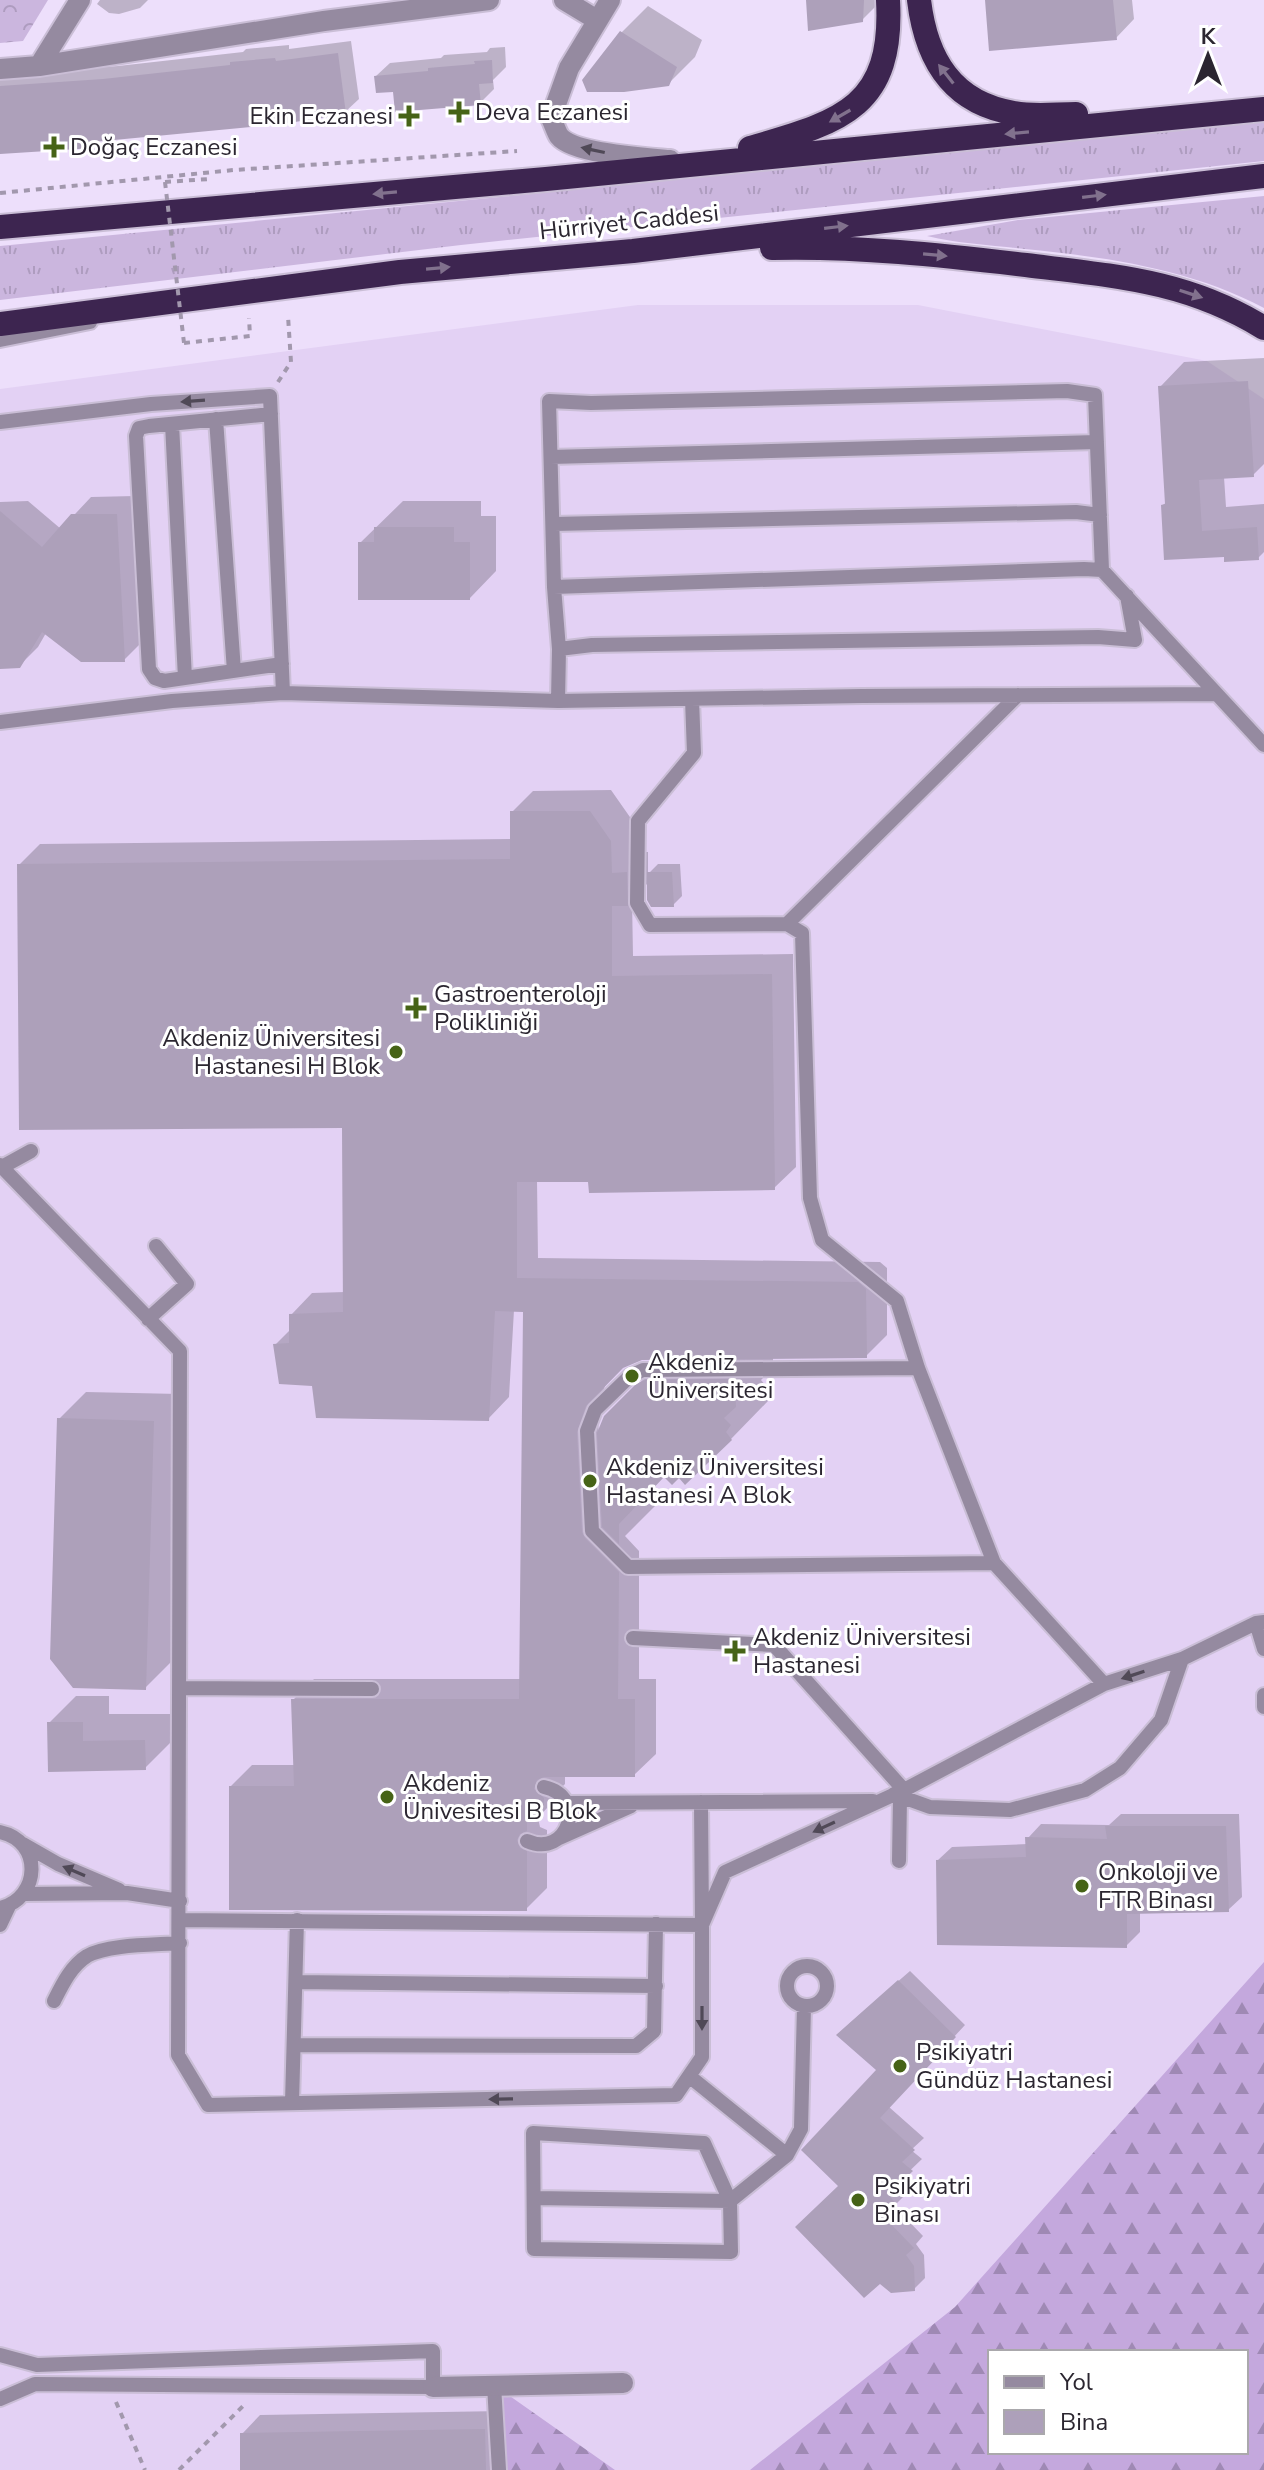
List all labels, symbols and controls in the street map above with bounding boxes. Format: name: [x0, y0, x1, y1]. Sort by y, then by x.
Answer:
north arrow: [1168, 16, 1248, 96]
text: K: [1201, 22, 1217, 52]
one-way arrow: [938, 64, 955, 84]
place label: Deva Eczanesi: [475, 96, 629, 128]
place label: Ekin Eczanesi: [249, 100, 393, 132]
marker: Deva Eczanesi: [450, 103, 468, 121]
marker: Ekin Eczanesi: [400, 107, 418, 125]
one-way arrow: [829, 109, 851, 123]
one-way arrow: [1004, 127, 1029, 140]
place label: Doğaç Eczanesi: [70, 131, 237, 163]
marker: Doğaç Eczanesi: [45, 138, 63, 156]
one-way arrow: [580, 143, 605, 156]
one-way arrow: [372, 187, 397, 200]
one-way arrow: [1082, 190, 1107, 203]
street label: Hürriyet Caddesi: [538, 197, 720, 247]
one-way arrow: [824, 220, 849, 233]
one-way arrow: [923, 249, 948, 262]
one-way arrow: [426, 262, 451, 275]
one-way arrow: [1179, 288, 1203, 301]
one-way arrow: [180, 395, 205, 408]
place label: Gastroenteroloji Polikliniği: [434, 978, 607, 1038]
marker: Gastroenteroloji Polikliniği: [405, 997, 427, 1019]
place label: Akdeniz Üniversitesi Hastanesi H Blok: [162, 1022, 381, 1082]
marker: Akdeniz Üniversitesi Hastanesi H Blok: [387, 1043, 405, 1061]
place label: Akdeniz Üniversitesi: [648, 1346, 773, 1406]
marker: Akdeniz Üniversitesi: [623, 1367, 641, 1385]
place label: Akdeniz Üniversitesi Hastanesi A Blok: [606, 1451, 824, 1511]
marker: Akdeniz Üniversitesi Hastanesi A Blok: [581, 1472, 599, 1490]
place label: Akdeniz Üniversitesi Hastanesi: [753, 1621, 971, 1681]
marker: Akdeniz Üniversitesi Hastanesi: [724, 1640, 746, 1662]
one-way arrow: [1120, 1669, 1144, 1682]
place label: Akdeniz Ünivesitesi B Blok: [403, 1767, 598, 1827]
marker: Akdeniz Ünivesitesi B Blok: [378, 1788, 396, 1806]
one-way arrow: [813, 1820, 836, 1833]
place label: Onkoloji ve FTR Binası: [1098, 1856, 1218, 1916]
one-way arrow: [62, 1864, 86, 1877]
marker: Onkoloji ve FTR Binası: [1073, 1877, 1091, 1895]
one-way arrow: [696, 2006, 708, 2031]
place label: Psikiyatri Gündüz Hastanesi: [916, 2036, 1112, 2096]
marker: Psikiyatri Gündüz Hastanesi: [891, 2057, 909, 2075]
one-way arrow: [488, 2092, 513, 2105]
place label: Psikiyatri Binası: [874, 2170, 971, 2230]
marker: Psikiyatri Binası: [849, 2191, 867, 2209]
legend: [988, 2350, 1248, 2454]
text: Yol: [1059, 2366, 1093, 2398]
text: Bina: [1060, 2406, 1108, 2438]

